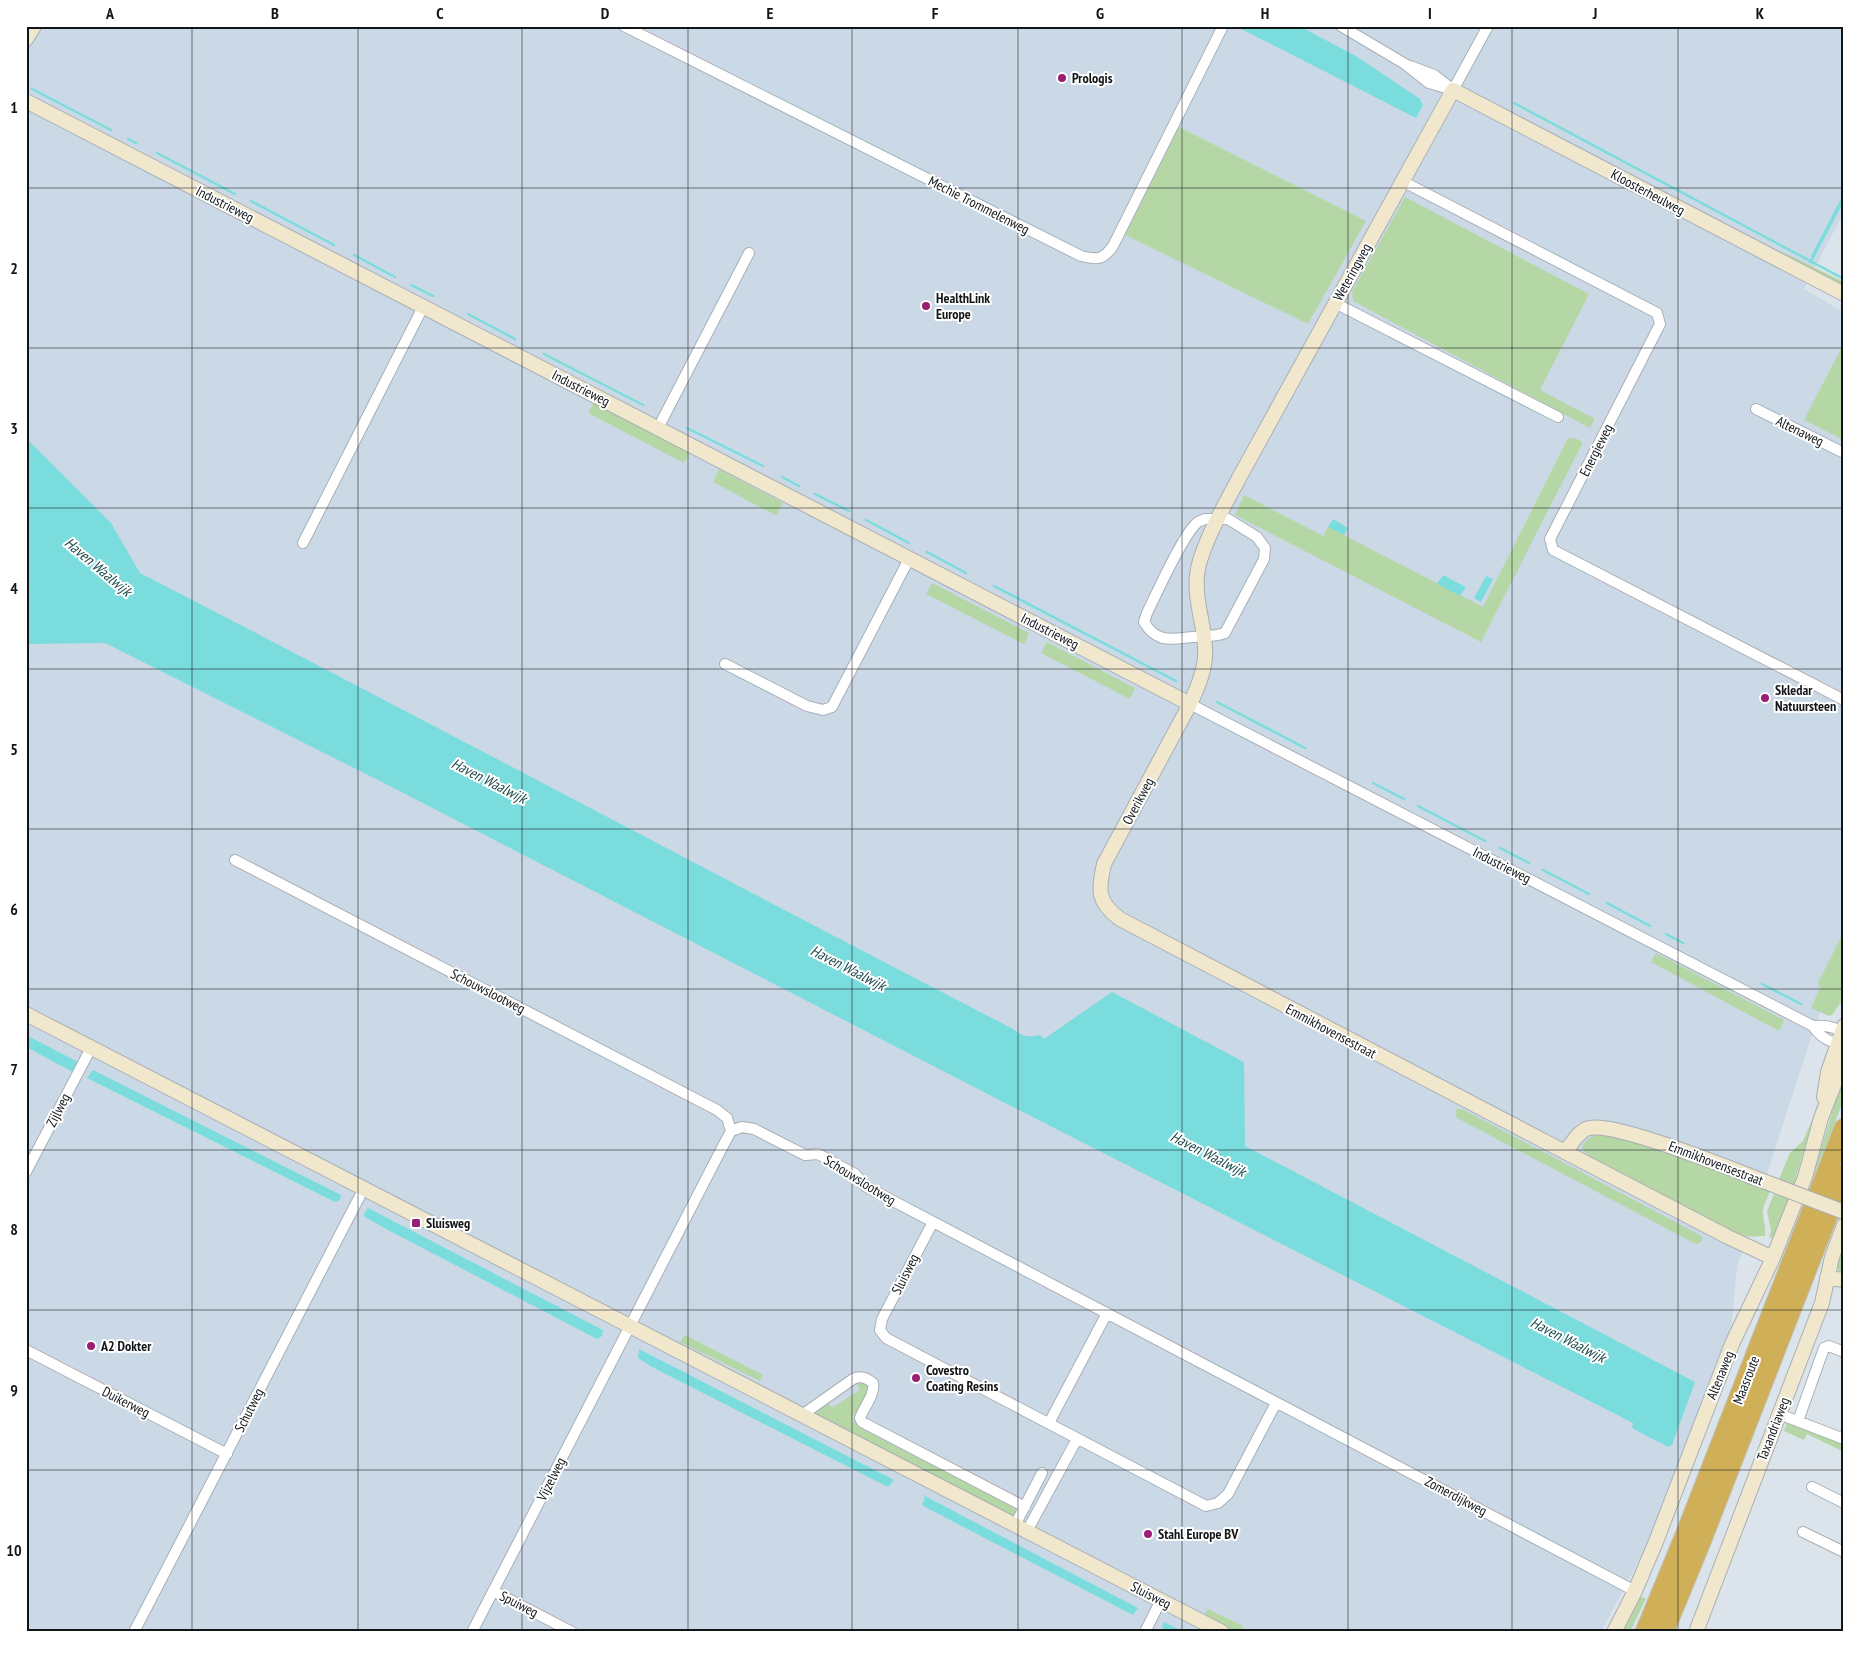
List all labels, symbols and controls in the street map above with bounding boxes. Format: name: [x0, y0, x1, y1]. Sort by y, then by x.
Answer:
text: A: [105, 3, 115, 23]
text: B: [271, 3, 279, 23]
text: C: [436, 3, 444, 23]
text: D: [601, 3, 610, 23]
text: E: [767, 3, 774, 23]
text: F: [932, 3, 939, 23]
text: G: [1096, 3, 1104, 23]
text: H: [1261, 3, 1269, 23]
text: I: [1428, 3, 1432, 23]
text: J: [1592, 3, 1597, 23]
text: K: [1756, 3, 1765, 23]
place label: Prologis: [1072, 69, 1113, 87]
marker: Prologis: [1056, 72, 1068, 84]
text: 1: [10, 97, 18, 117]
street label: Kloosterheulweg: [1608, 165, 1688, 219]
street label: Mechie Trommelenweg: [925, 172, 1033, 238]
street label: Industrieweg: [193, 182, 257, 226]
street label: Weteringweg: [1329, 240, 1375, 304]
text: 2: [10, 258, 18, 278]
place label: HealthLink Europe: [936, 289, 990, 323]
marker: HealthLink Europe: [920, 300, 932, 312]
street label: Industrieweg: [549, 366, 613, 410]
street label: Altenaweg: [1773, 412, 1827, 450]
text: 3: [10, 418, 18, 438]
street label: Energieweg: [1575, 421, 1617, 479]
water label: Haven Waalwijk: [61, 533, 137, 602]
text: 4: [10, 578, 18, 598]
street label: Industrieweg: [1018, 609, 1082, 653]
place label: Skledar Natuursteen: [1775, 681, 1836, 715]
marker: Skledar Natuursteen: [1759, 692, 1771, 704]
text: 5: [10, 739, 18, 759]
water label: Haven Waalwijk: [448, 754, 532, 809]
street label: Overikweg: [1118, 774, 1158, 828]
street label: Industrieweg: [1470, 843, 1534, 887]
text: 6: [10, 899, 18, 919]
water label: Haven Waalwijk: [807, 941, 891, 996]
street label: Schouwslootweg: [448, 965, 528, 1017]
street label: Emmikhovensestraat: [1283, 1000, 1380, 1063]
text: 7: [10, 1059, 18, 1079]
street label: Zijlweg: [42, 1090, 74, 1130]
water label: Haven Waalwijk: [1167, 1127, 1251, 1182]
street label: Emmikhovensestraat: [1666, 1137, 1766, 1189]
street label: Schouwslootweg: [821, 1151, 899, 1209]
place label: Sluisweg: [426, 1214, 470, 1232]
marker: Sluisweg: [410, 1217, 422, 1229]
text: 8: [10, 1219, 18, 1239]
street label: Sluisweg: [887, 1251, 923, 1297]
water label: Haven Waalwijk: [1527, 1313, 1611, 1368]
place label: A2 Dokter: [100, 1337, 152, 1355]
marker: A2 Dokter: [85, 1340, 97, 1352]
street label: Altenaweg: [1702, 1348, 1738, 1402]
street label: Maasroute: [1729, 1353, 1763, 1407]
place label: Covestro Coating Resins: [926, 1361, 998, 1395]
marker: Covestro Coating Resins: [910, 1372, 922, 1384]
text: 9: [10, 1380, 18, 1400]
street label: Duikerweg: [99, 1382, 153, 1422]
street label: Schutweg: [230, 1385, 268, 1435]
street label: Taxandriaweg: [1753, 1395, 1793, 1463]
street label: Vijzelweg: [532, 1454, 570, 1505]
street label: Zomerdijkweg: [1422, 1472, 1490, 1520]
place label: Stahl Europe BV: [1158, 1525, 1239, 1543]
marker: Stahl Europe BV: [1142, 1528, 1154, 1540]
text: 10: [6, 1540, 22, 1560]
street label: Sluisweg: [1128, 1577, 1174, 1613]
street label: Spuiweg: [497, 1587, 541, 1621]

